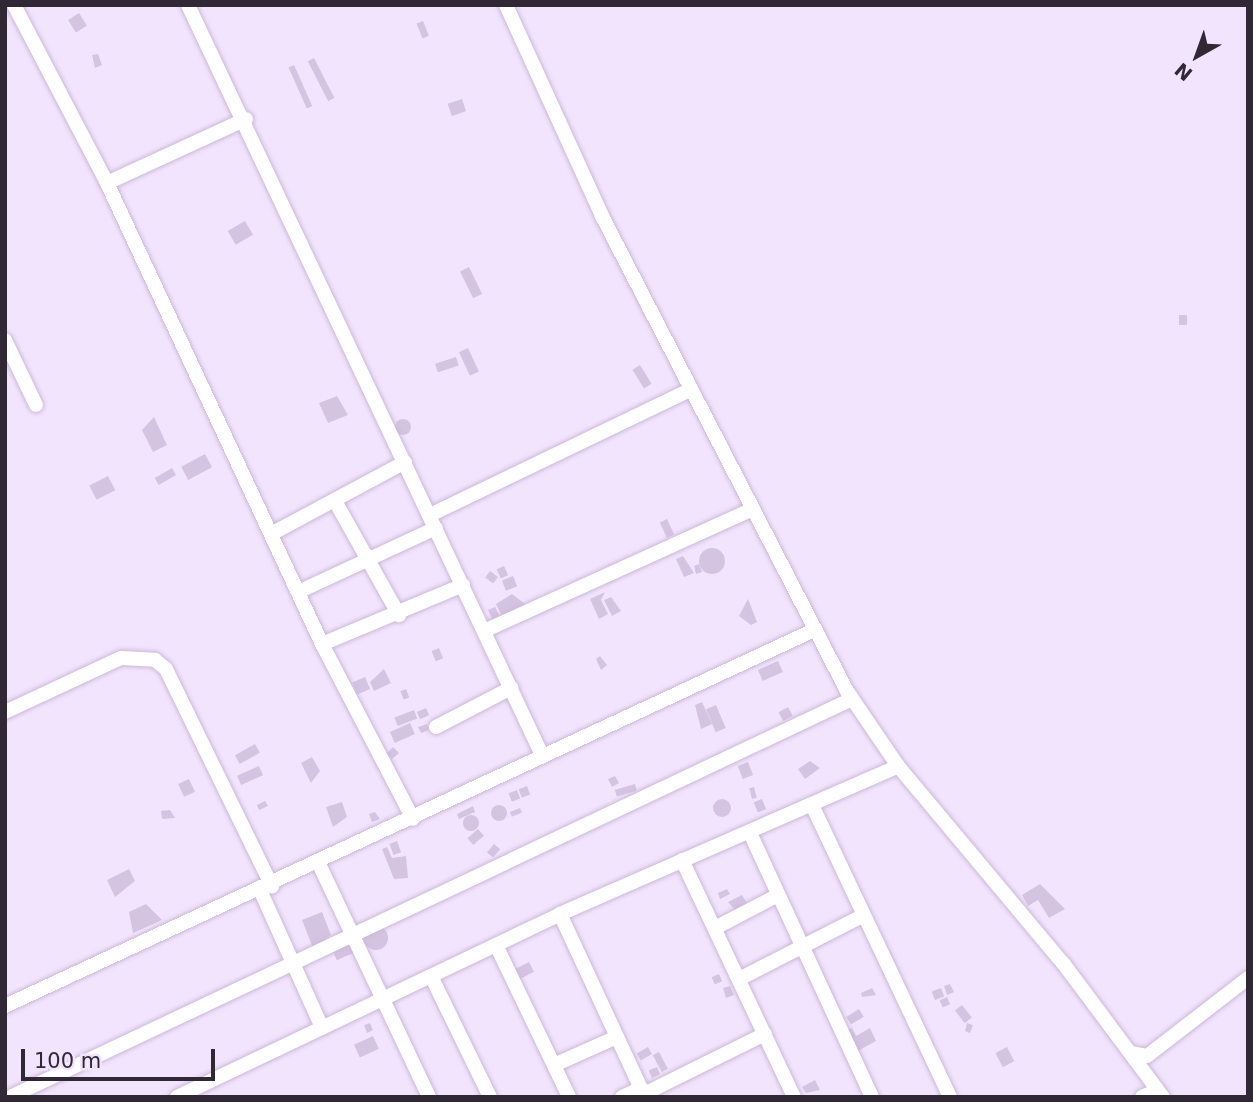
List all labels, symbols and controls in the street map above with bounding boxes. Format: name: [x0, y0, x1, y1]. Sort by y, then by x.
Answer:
north arrow: [1162, 21, 1232, 91]
text: N: [1170, 59, 1197, 86]
scale bar: [24, 1036, 219, 1080]
text: 100 m: [34, 1049, 101, 1073]

